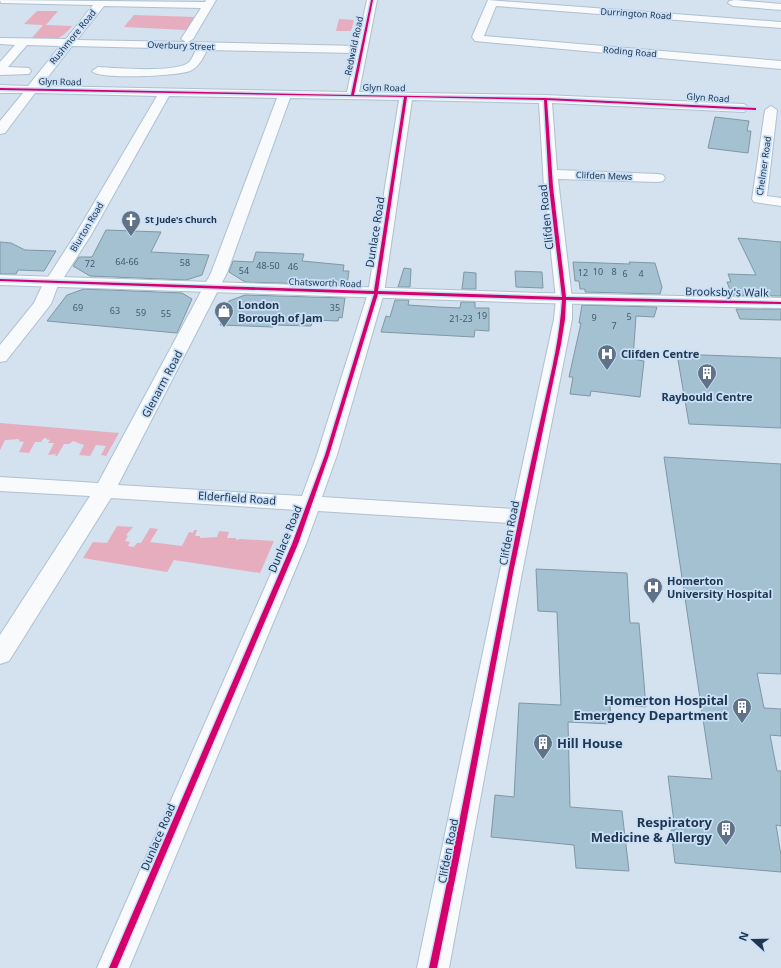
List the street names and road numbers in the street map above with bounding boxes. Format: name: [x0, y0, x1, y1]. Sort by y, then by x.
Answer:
street label: Durrington Road: [600, 5, 672, 22]
street label: Rushmore Road: [46, 6, 99, 67]
street label: Redwald Road: [341, 15, 366, 77]
street label: Overbury Street: [147, 38, 216, 53]
street label: Roding Road: [603, 43, 657, 60]
street label: Glyn Road: [38, 75, 82, 88]
street label: Glyn Road: [362, 81, 406, 94]
street label: Glyn Road: [686, 90, 730, 105]
street label: Chelmer Road: [753, 135, 774, 196]
street label: Clifden Mews: [576, 168, 632, 183]
street label: Clifden Road: [535, 184, 556, 250]
street label: Dunlace Road: [362, 195, 388, 268]
street label: Blurton Road: [67, 200, 106, 254]
street label: Chatsworth Road: [288, 275, 362, 290]
street label: Brooksby's Walk: [685, 283, 769, 300]
street label: Glenarm Road: [138, 348, 186, 420]
street label: Elderfield Road: [198, 487, 277, 508]
street label: Clifden Road: [495, 499, 522, 566]
street label: Dunlace Road: [264, 503, 305, 575]
street label: Dunlace Road: [137, 801, 178, 873]
street label: Clifden Road: [434, 817, 461, 884]

